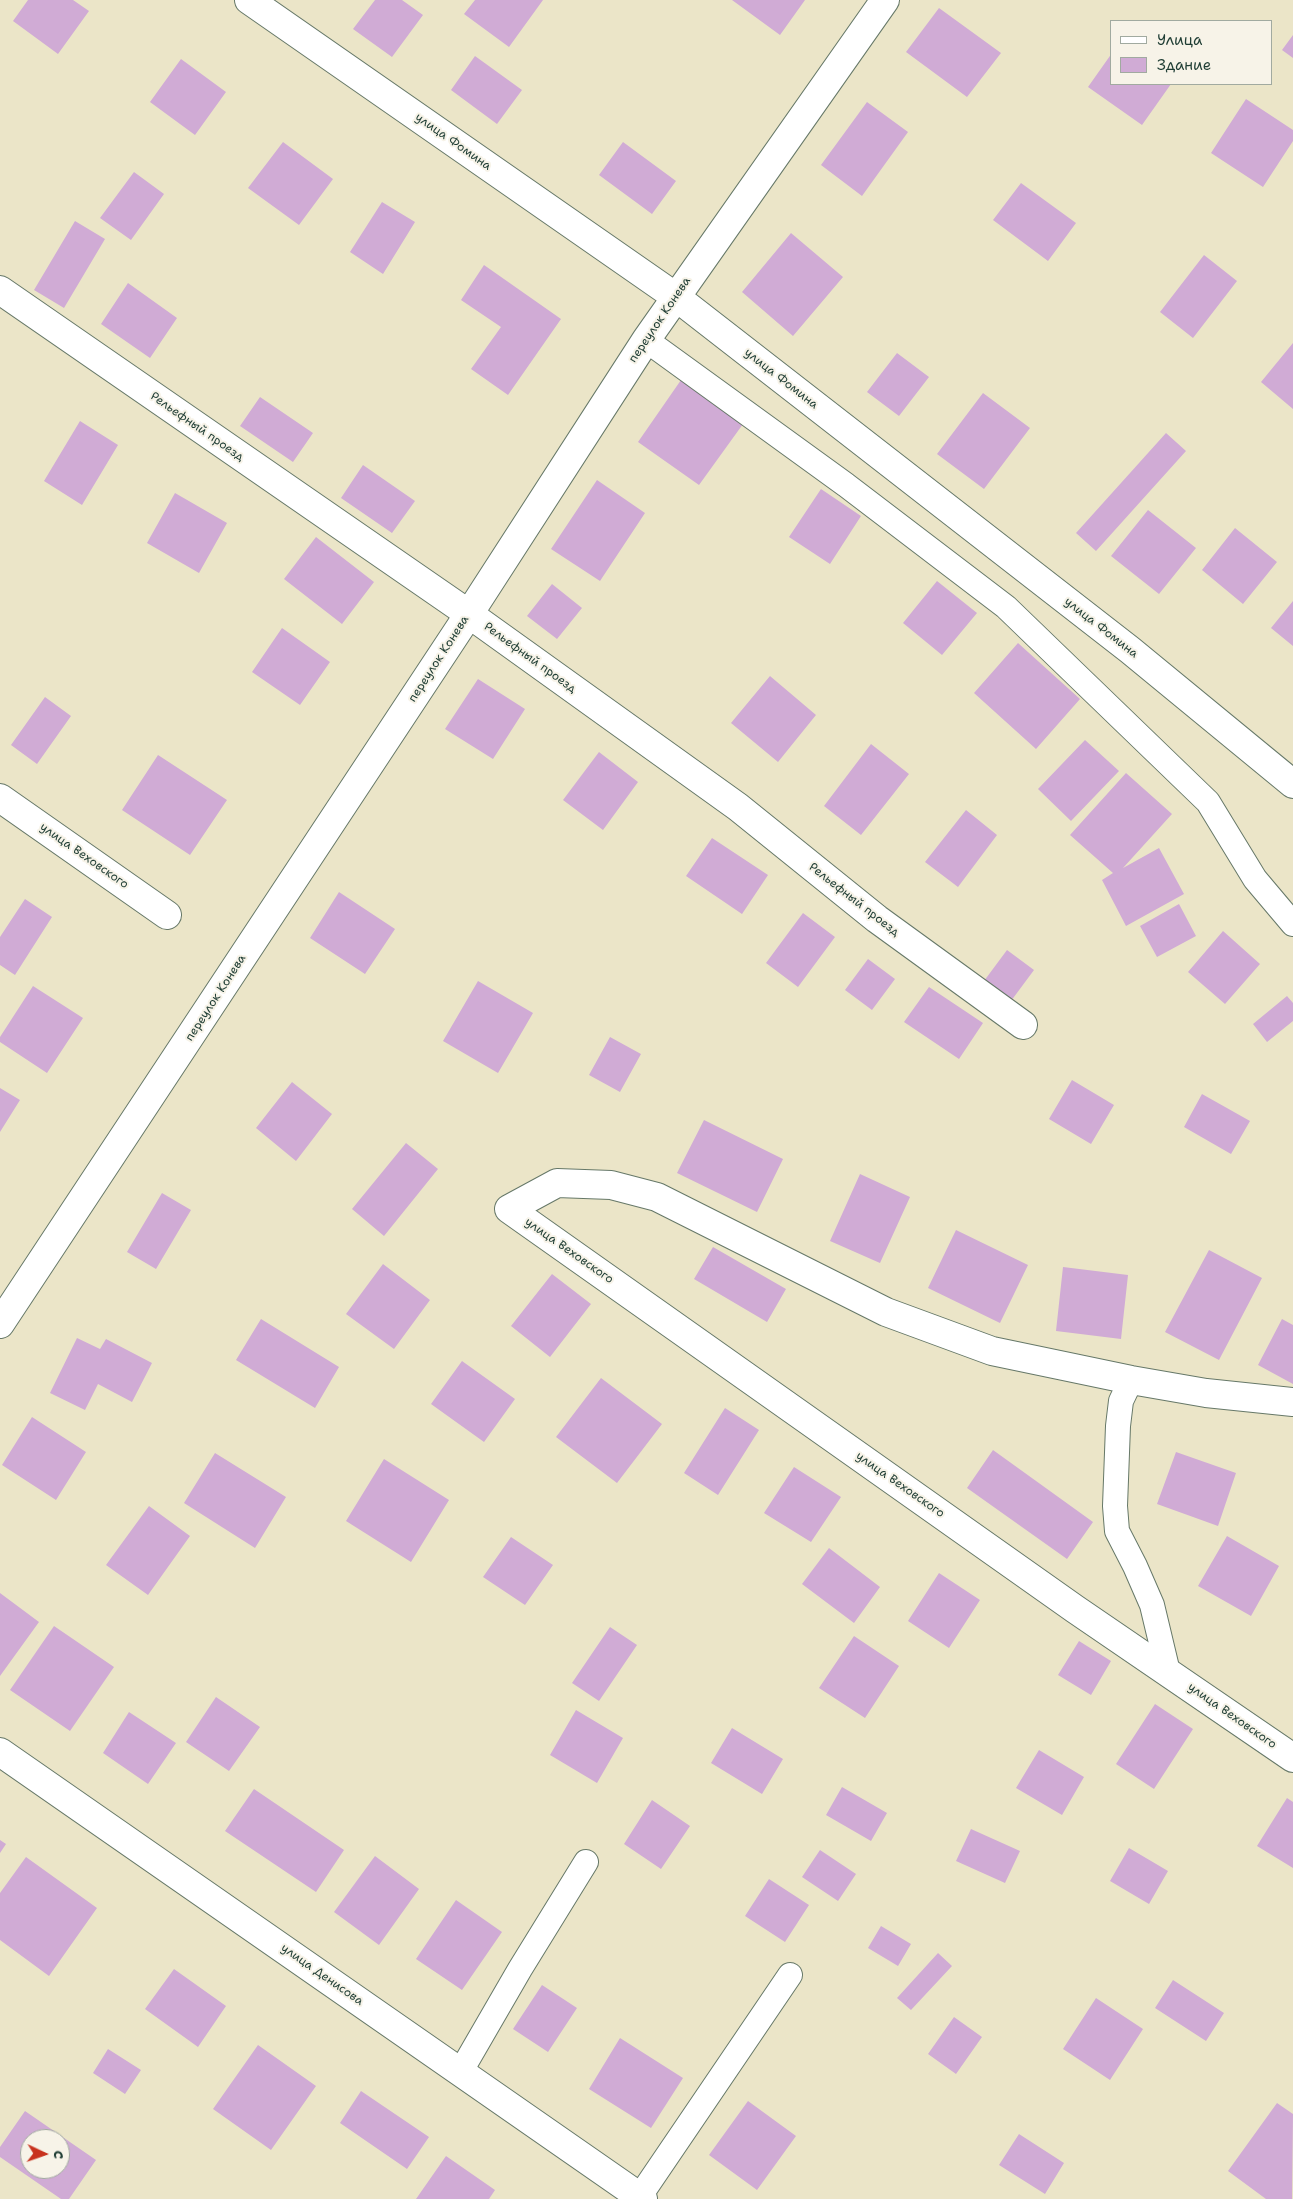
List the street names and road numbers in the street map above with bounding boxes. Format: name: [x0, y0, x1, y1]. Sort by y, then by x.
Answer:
street label: улица Фомина: [412, 110, 494, 174]
street label: переулок Конева: [626, 274, 694, 366]
street label: улица Фомина: [741, 346, 821, 412]
street label: Рельефный проезд: [147, 389, 247, 465]
street label: улица Фомина: [1061, 595, 1141, 661]
street label: переулок Конева: [406, 613, 472, 705]
street label: Рельефный проезд: [481, 620, 579, 696]
street label: улица Веховского: [37, 820, 131, 892]
street label: Рельефный проезд: [806, 860, 902, 940]
street label: переулок Конева: [183, 952, 249, 1044]
street label: улица Веховского: [522, 1215, 616, 1287]
street label: улица Веховского: [853, 1449, 947, 1521]
street label: улица Веховского: [1185, 1680, 1279, 1752]
street label: улица Денисова: [278, 1941, 366, 2009]

